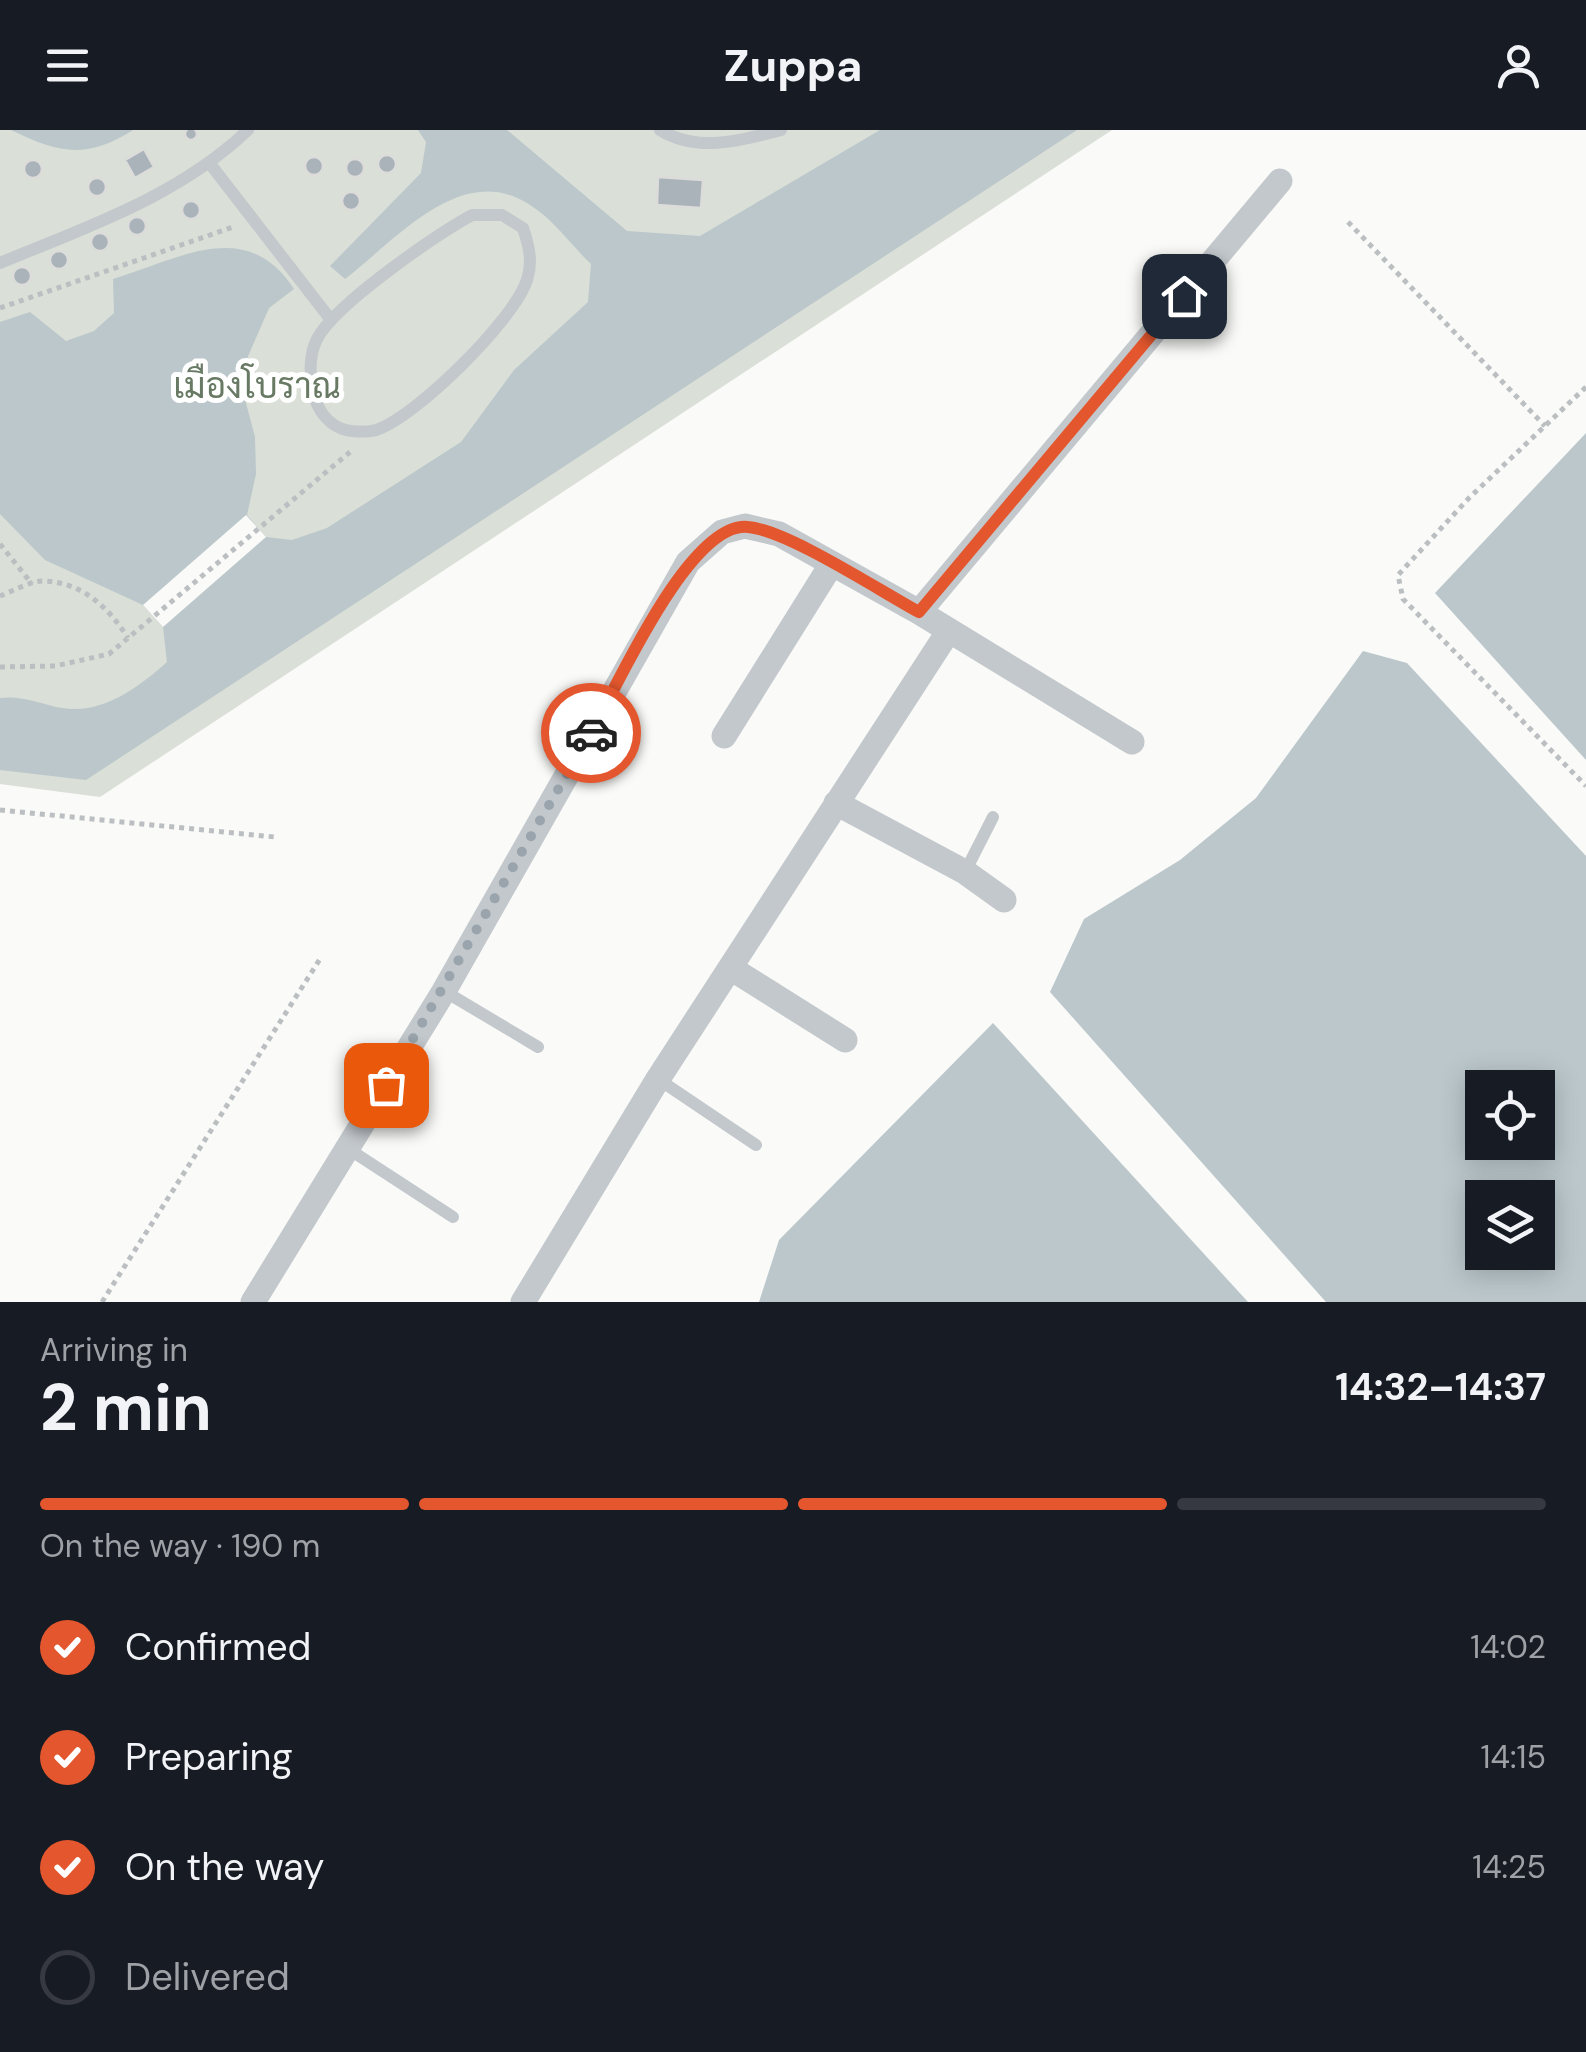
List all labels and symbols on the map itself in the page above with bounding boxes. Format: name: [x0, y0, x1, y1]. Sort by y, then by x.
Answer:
pin: [1142, 254, 1227, 339]
park label: เมืองโบราณ: [173, 363, 341, 409]
courier: [541, 683, 641, 783]
pin: [344, 1043, 429, 1128]

